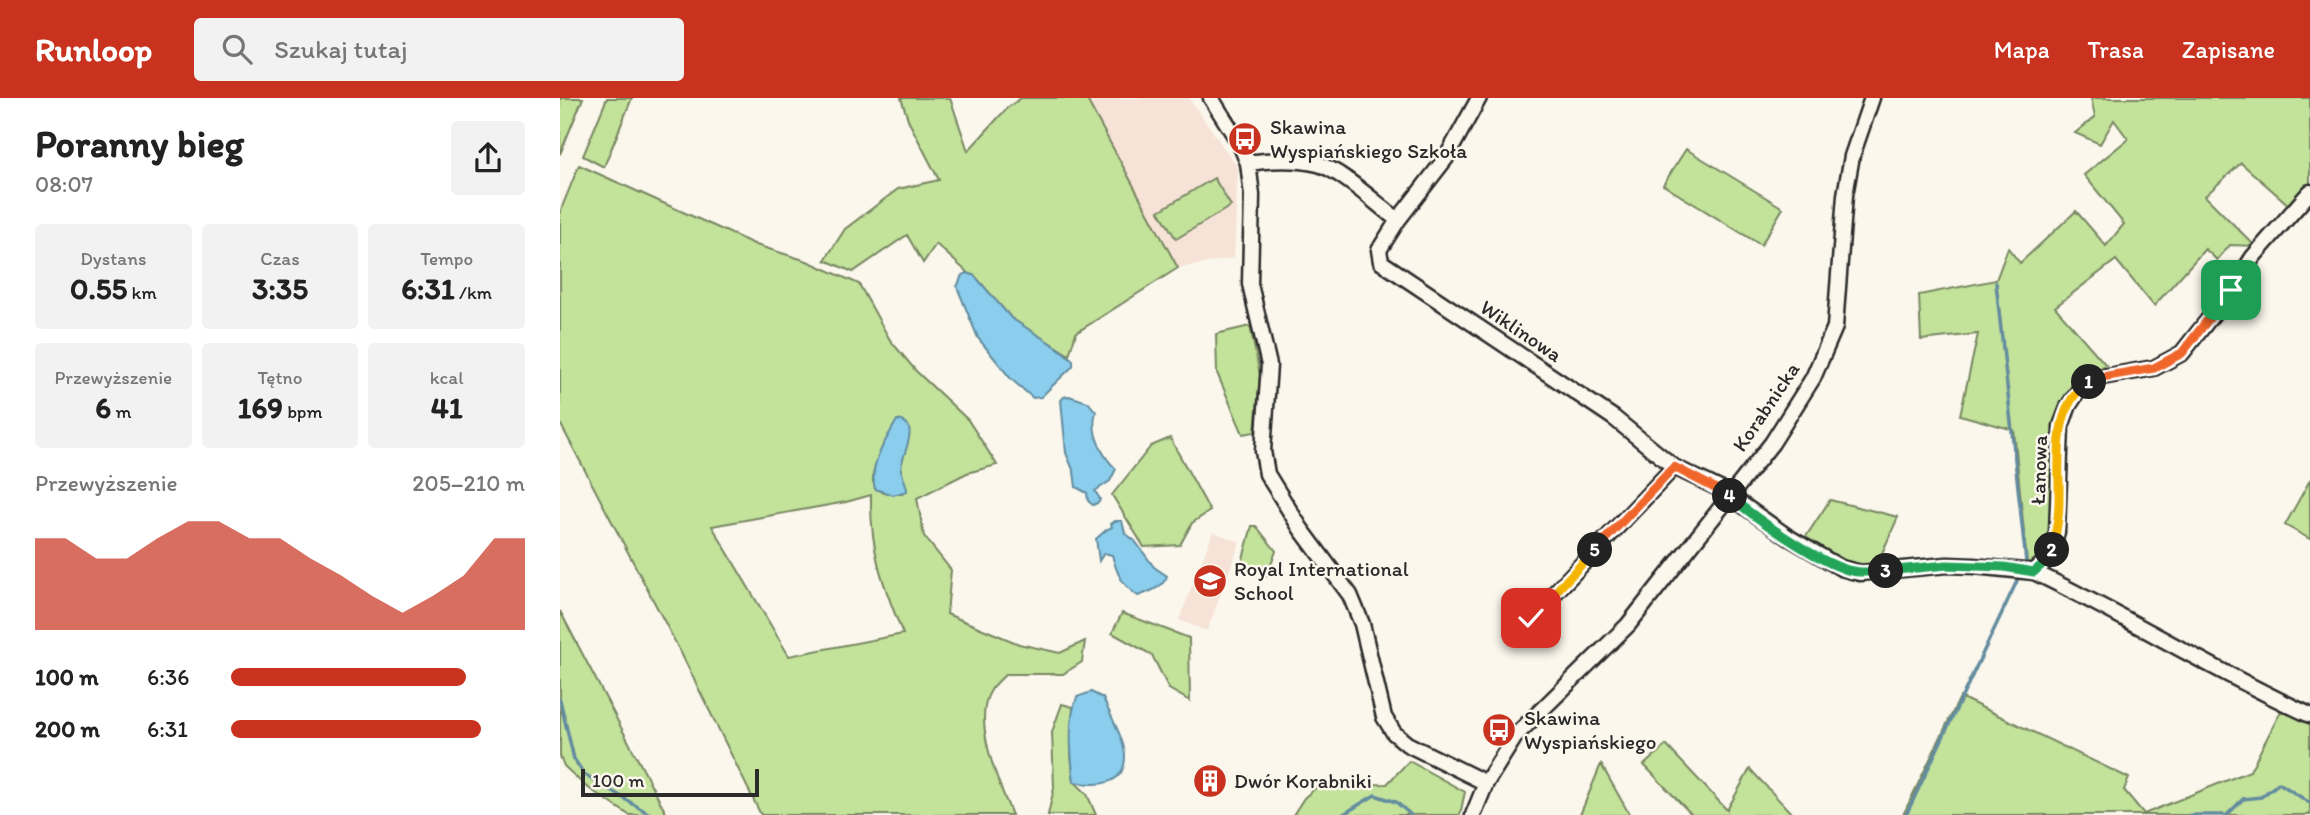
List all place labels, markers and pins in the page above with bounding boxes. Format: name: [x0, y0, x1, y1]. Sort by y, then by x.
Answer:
place label: Skawina Wyspiańskiego Szkoła: [1270, 114, 1467, 163]
bus stop icon: Skawina Wyspiańskiego Szkoła: [1226, 120, 1264, 158]
pin: [2201, 260, 2261, 320]
pin: 1: [2072, 364, 2106, 400]
pin: 4: [1712, 478, 1748, 514]
pin: 5: [1578, 532, 1612, 568]
pin: 2: [2034, 532, 2070, 568]
pin: 3: [1868, 554, 1904, 588]
place label: Royal International School: [1234, 556, 1409, 605]
school or university icon: Royal International School: [1191, 562, 1229, 600]
pin: [1501, 588, 1561, 648]
place label: Skawina Wyspiańskiego: [1524, 705, 1657, 754]
bus stop icon: Skawina Wyspiańskiego: [1480, 711, 1518, 749]
building icon: Dwór Korabniki: [1191, 762, 1229, 800]
place label: Dwór Korabniki: [1234, 768, 1372, 793]

